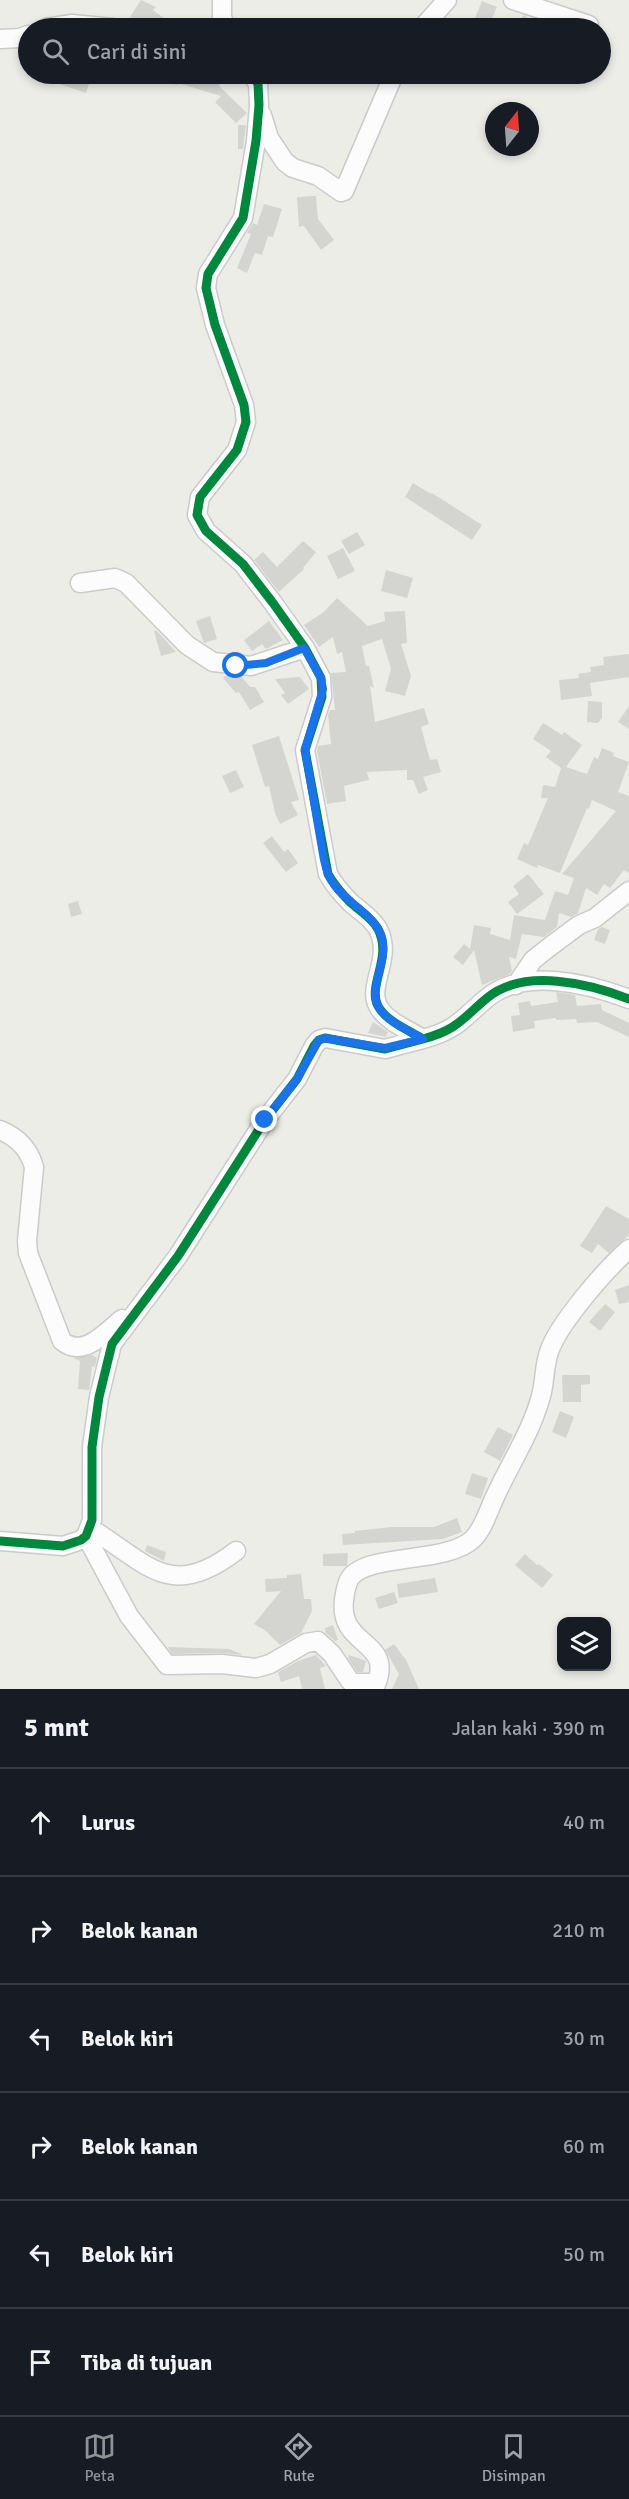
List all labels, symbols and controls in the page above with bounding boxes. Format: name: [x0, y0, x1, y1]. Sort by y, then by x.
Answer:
search box: [18, 18, 611, 84]
icon: search: [39, 35, 72, 68]
text: Cari di sini: [87, 38, 187, 65]
north arrow: [485, 102, 539, 156]
route start: [222, 652, 248, 678]
route end: [251, 1106, 277, 1132]
map controls: [557, 1617, 611, 1671]
button: layers: [557, 1617, 611, 1671]
text: 5 mnt: [24, 1712, 89, 1744]
text: Jalan kaki · 390 m: [452, 1716, 605, 1741]
icon: ahead: [24, 1806, 57, 1839]
text: Lurus: [81, 1809, 135, 1836]
text: 40 m: [563, 1810, 605, 1835]
icon: right: [24, 1914, 57, 1947]
text: Belok kanan: [81, 1917, 198, 1944]
text: 210 m: [552, 1918, 605, 1943]
icon: left: [24, 2022, 57, 2055]
text: Belok kiri: [81, 2025, 174, 2052]
text: 30 m: [563, 2026, 605, 2051]
icon: right: [24, 2130, 57, 2163]
text: Belok kanan: [81, 2133, 198, 2160]
text: 60 m: [563, 2134, 605, 2159]
icon: left: [24, 2238, 57, 2271]
text: Belok kiri: [81, 2241, 174, 2268]
text: 50 m: [563, 2242, 605, 2267]
icon: arrive: [24, 2346, 57, 2379]
text: Tiba di tujuan: [81, 2349, 212, 2376]
tab: Peta: [83, 2430, 116, 2486]
tab: Rute: [282, 2430, 315, 2486]
tab: Disimpan: [482, 2430, 546, 2486]

